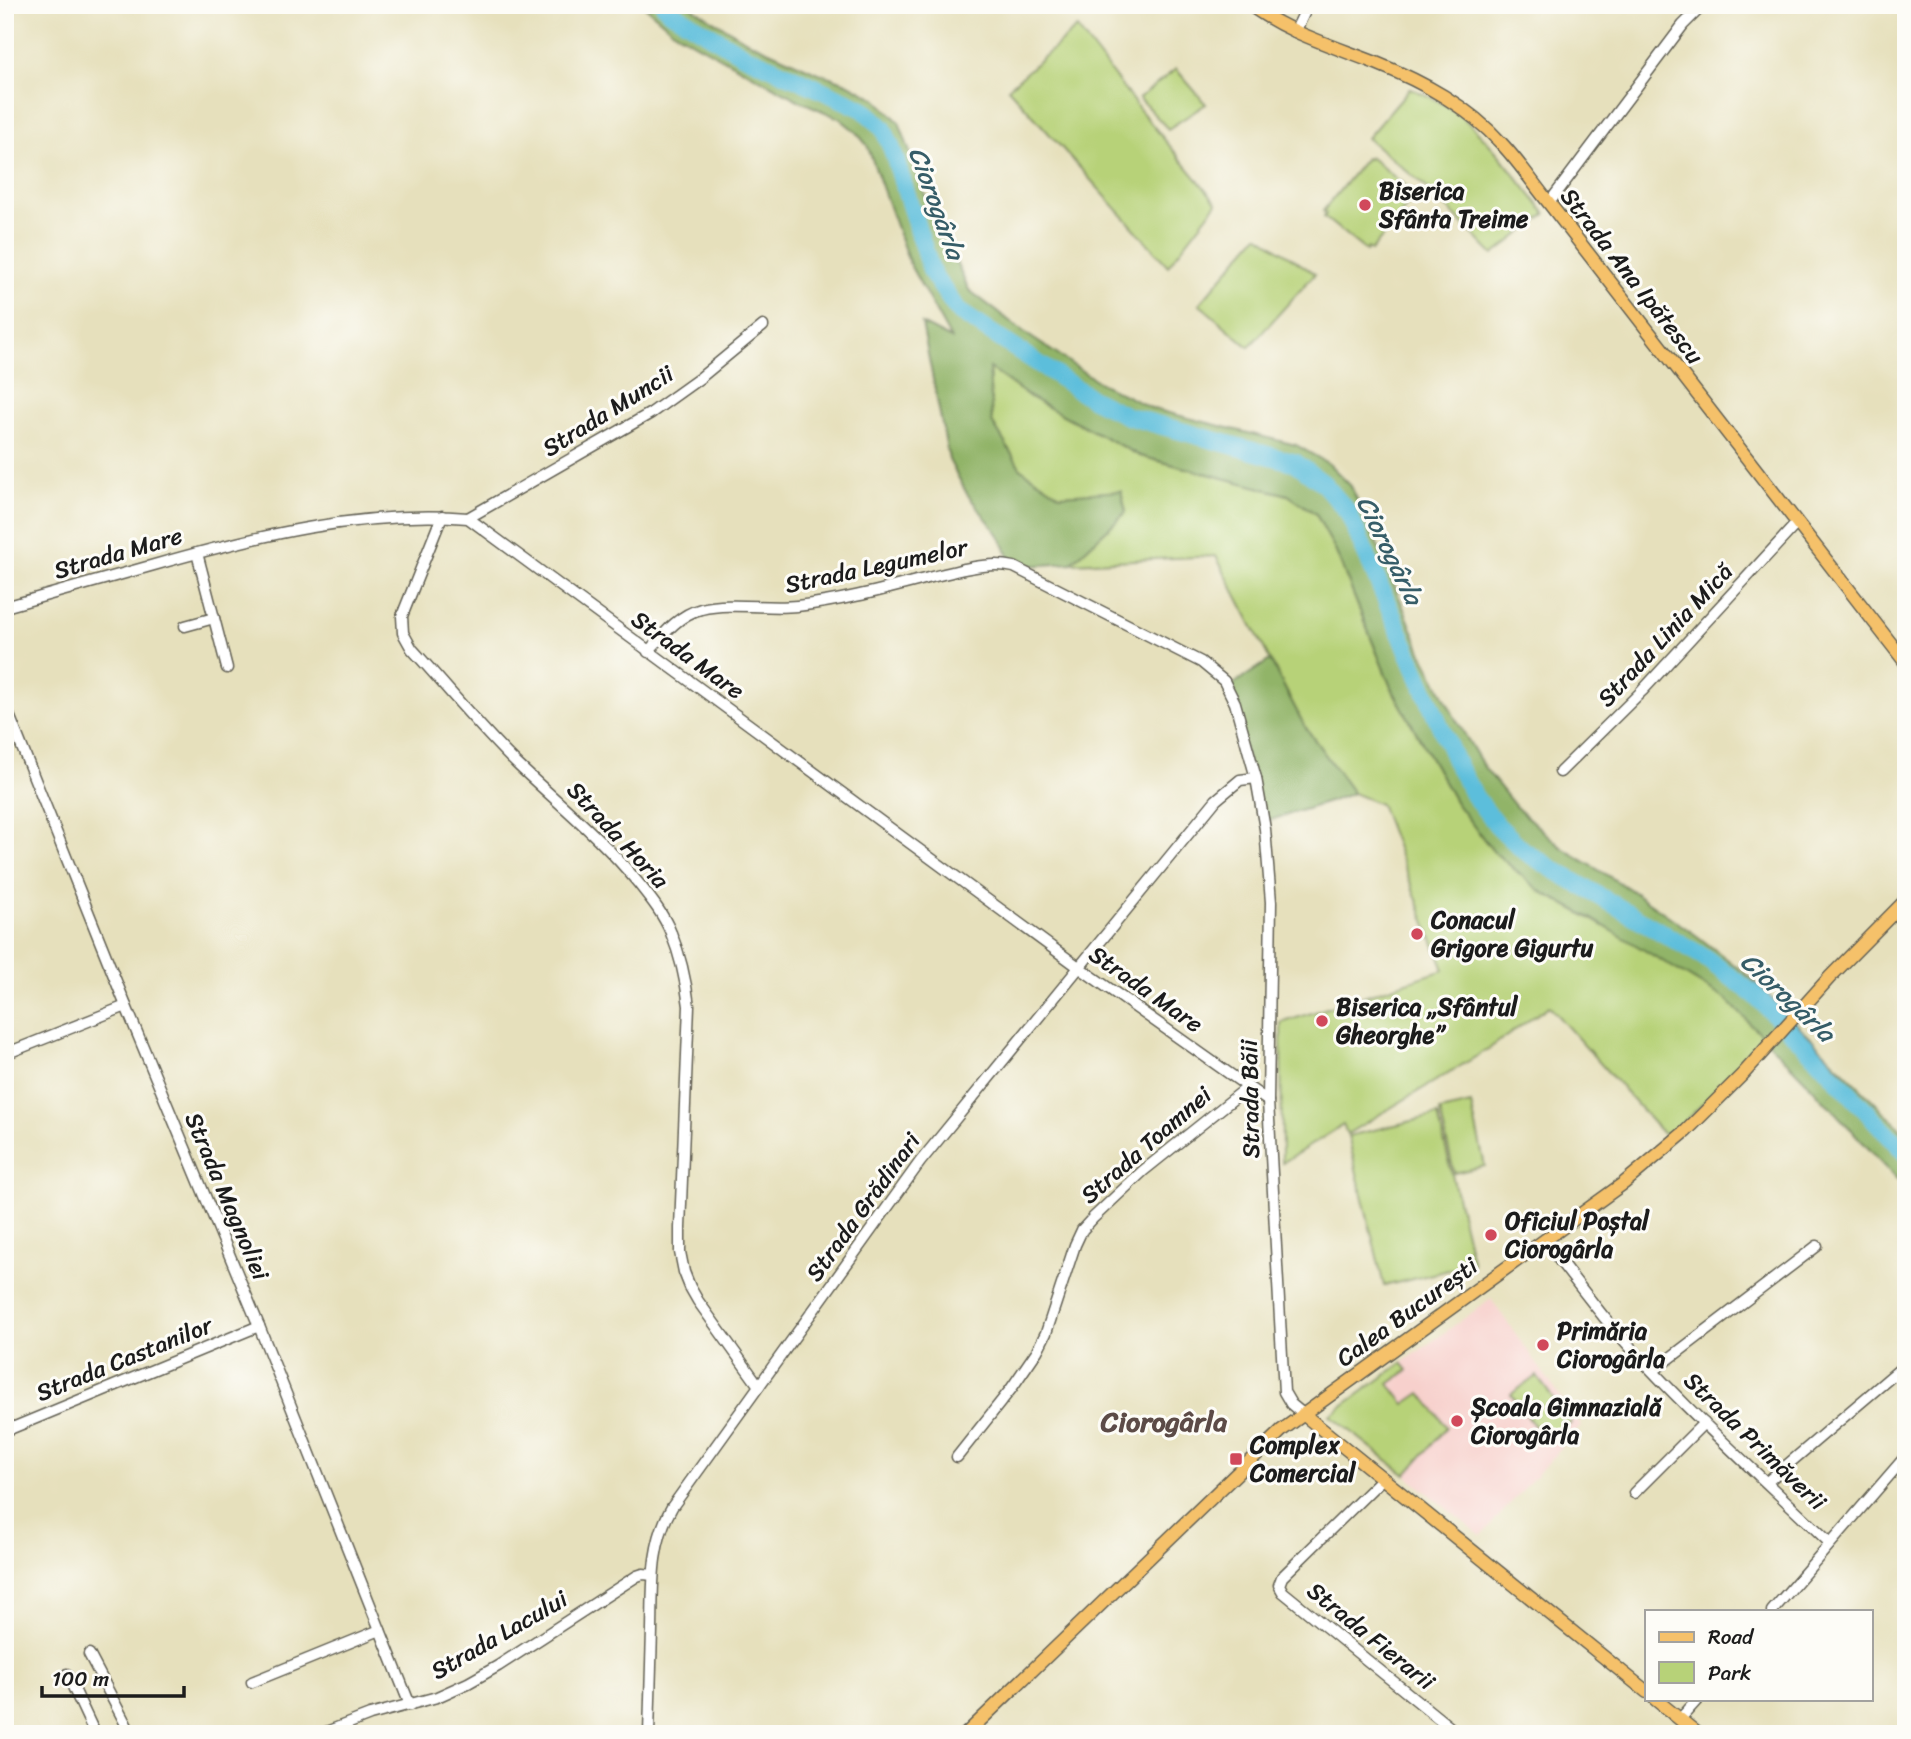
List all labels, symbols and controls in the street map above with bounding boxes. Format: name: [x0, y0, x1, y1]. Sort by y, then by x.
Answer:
water label: Ciorogârla: [895, 140, 979, 268]
place label: Biserica Sfânta Treime: [1378, 170, 1529, 240]
street label: Strada Ana Ipătescu: [1549, 178, 1715, 374]
marker: Biserica Sfânta Treime: [1357, 197, 1373, 213]
street label: Strada Muncii: [534, 353, 683, 468]
water label: Ciorogârla: [1344, 487, 1437, 615]
street label: Strada Mare: [49, 515, 187, 591]
street label: Strada Legumelor: [781, 526, 973, 606]
street label: Strada Linia Mică: [1587, 552, 1744, 717]
street label: Strada Mare: [622, 599, 754, 711]
street label: Strada Horia: [556, 771, 680, 900]
place label: Conacul Grigore Gigurtu: [1430, 899, 1593, 969]
marker: Conacul Grigore Gigurtu: [1409, 926, 1425, 942]
street label: Strada Mare: [1080, 934, 1212, 1044]
water label: Ciorogârla: [1729, 940, 1848, 1055]
place label: Biserica „Sfântul Gheorghe”: [1336, 986, 1519, 1056]
marker: Biserica „Sfântul Gheorghe”: [1314, 1013, 1330, 1029]
street label: Strada Băii: [1228, 1038, 1272, 1159]
street label: Strada Toamnei: [1070, 1075, 1222, 1215]
street label: Strada Magnoliei: [173, 1105, 282, 1288]
street label: Strada Grădinari: [794, 1122, 933, 1291]
place label: Oficiul Poștal Ciorogârla: [1504, 1200, 1650, 1270]
marker: Oficiul Poștal Ciorogârla: [1483, 1227, 1499, 1243]
street label: Calea București: [1327, 1245, 1488, 1378]
street label: Strada Castanilor: [29, 1304, 221, 1414]
place label: Primăria Ciorogârla: [1556, 1310, 1665, 1380]
marker: Primăria Ciorogârla: [1535, 1337, 1551, 1353]
street label: Strada Primăverii: [1673, 1361, 1837, 1521]
place label: Școala Gimnazială Ciorogârla: [1470, 1386, 1663, 1456]
district label: Ciorogârla: [1100, 1397, 1227, 1446]
marker: Școala Gimnazială Ciorogârla: [1449, 1413, 1465, 1429]
place label: Complex Comercial: [1249, 1424, 1356, 1494]
marker: Complex Comercial: [1228, 1451, 1244, 1467]
street label: Strada Fierarii: [1297, 1571, 1446, 1702]
street label: Strada Lacului: [422, 1578, 576, 1691]
legend: [1645, 1610, 1872, 1700]
text: Road: [1708, 1618, 1755, 1656]
text: Park: [1708, 1654, 1751, 1692]
scale bar: [42, 1655, 184, 1699]
text: 100 m: [52, 1660, 109, 1698]

